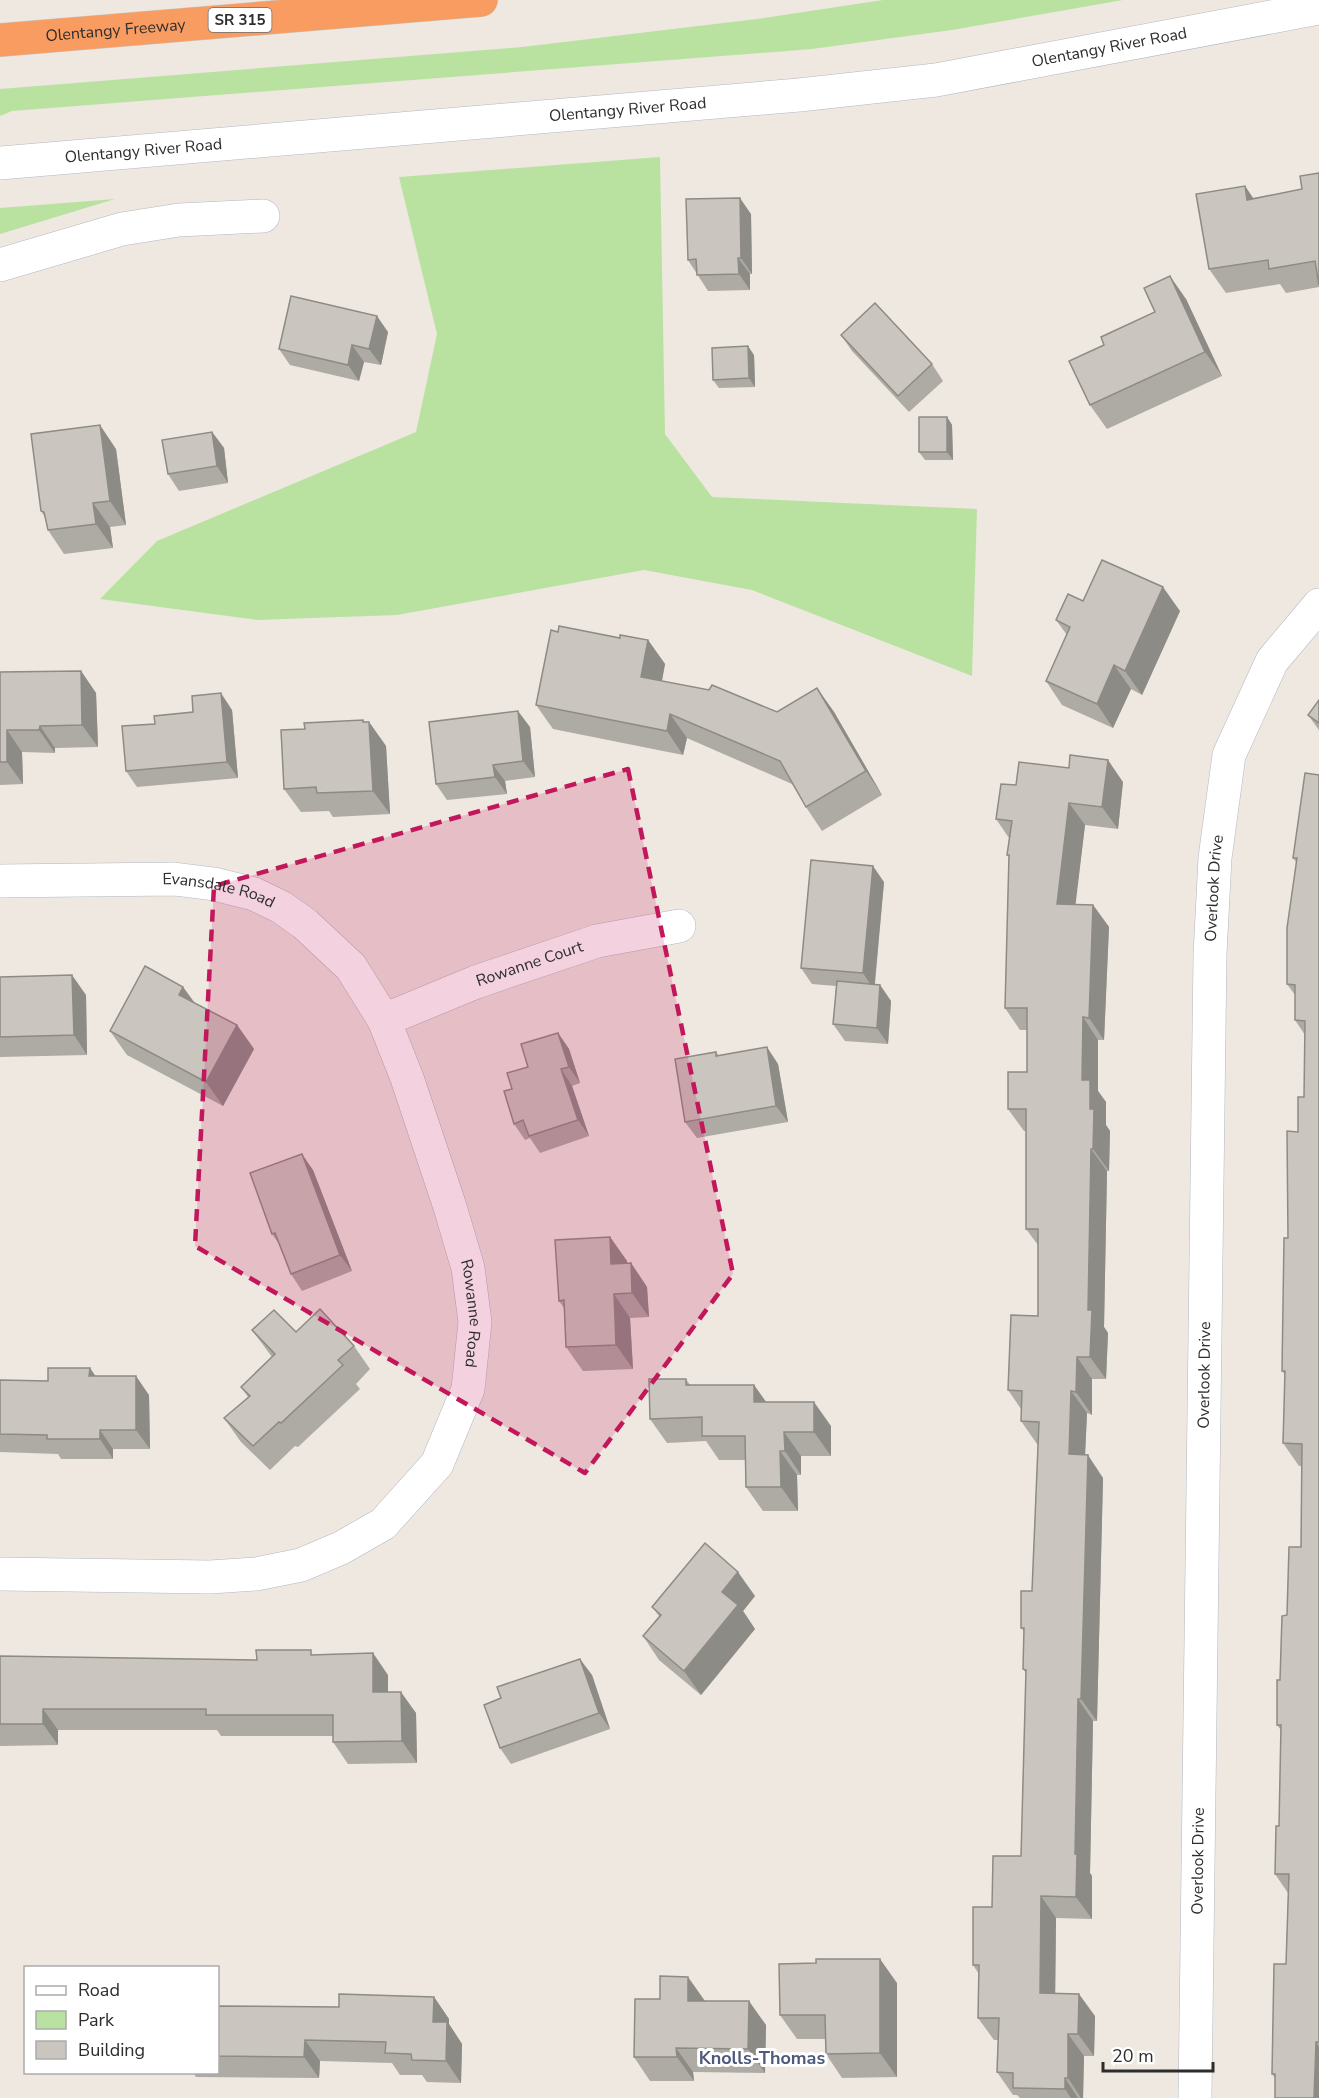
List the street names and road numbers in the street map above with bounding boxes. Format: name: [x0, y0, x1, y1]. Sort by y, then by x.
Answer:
road number: SR 315: [208, 8, 272, 32]
street label: Olentangy Freeway: [45, 14, 187, 47]
street label: Olentangy River Road: [1030, 22, 1189, 73]
street label: Olentangy River Road: [548, 92, 707, 127]
street label: Olentangy River Road: [64, 133, 223, 168]
street label: Overlook Drive: [1200, 833, 1229, 942]
street label: Evansdale Road: [162, 868, 279, 913]
street label: Rowanne Court: [473, 935, 586, 992]
street label: Rowanne Road: [455, 1256, 486, 1369]
street label: Overlook Drive: [1193, 1321, 1216, 1429]
street label: Overlook Drive: [1186, 1807, 1210, 1915]

